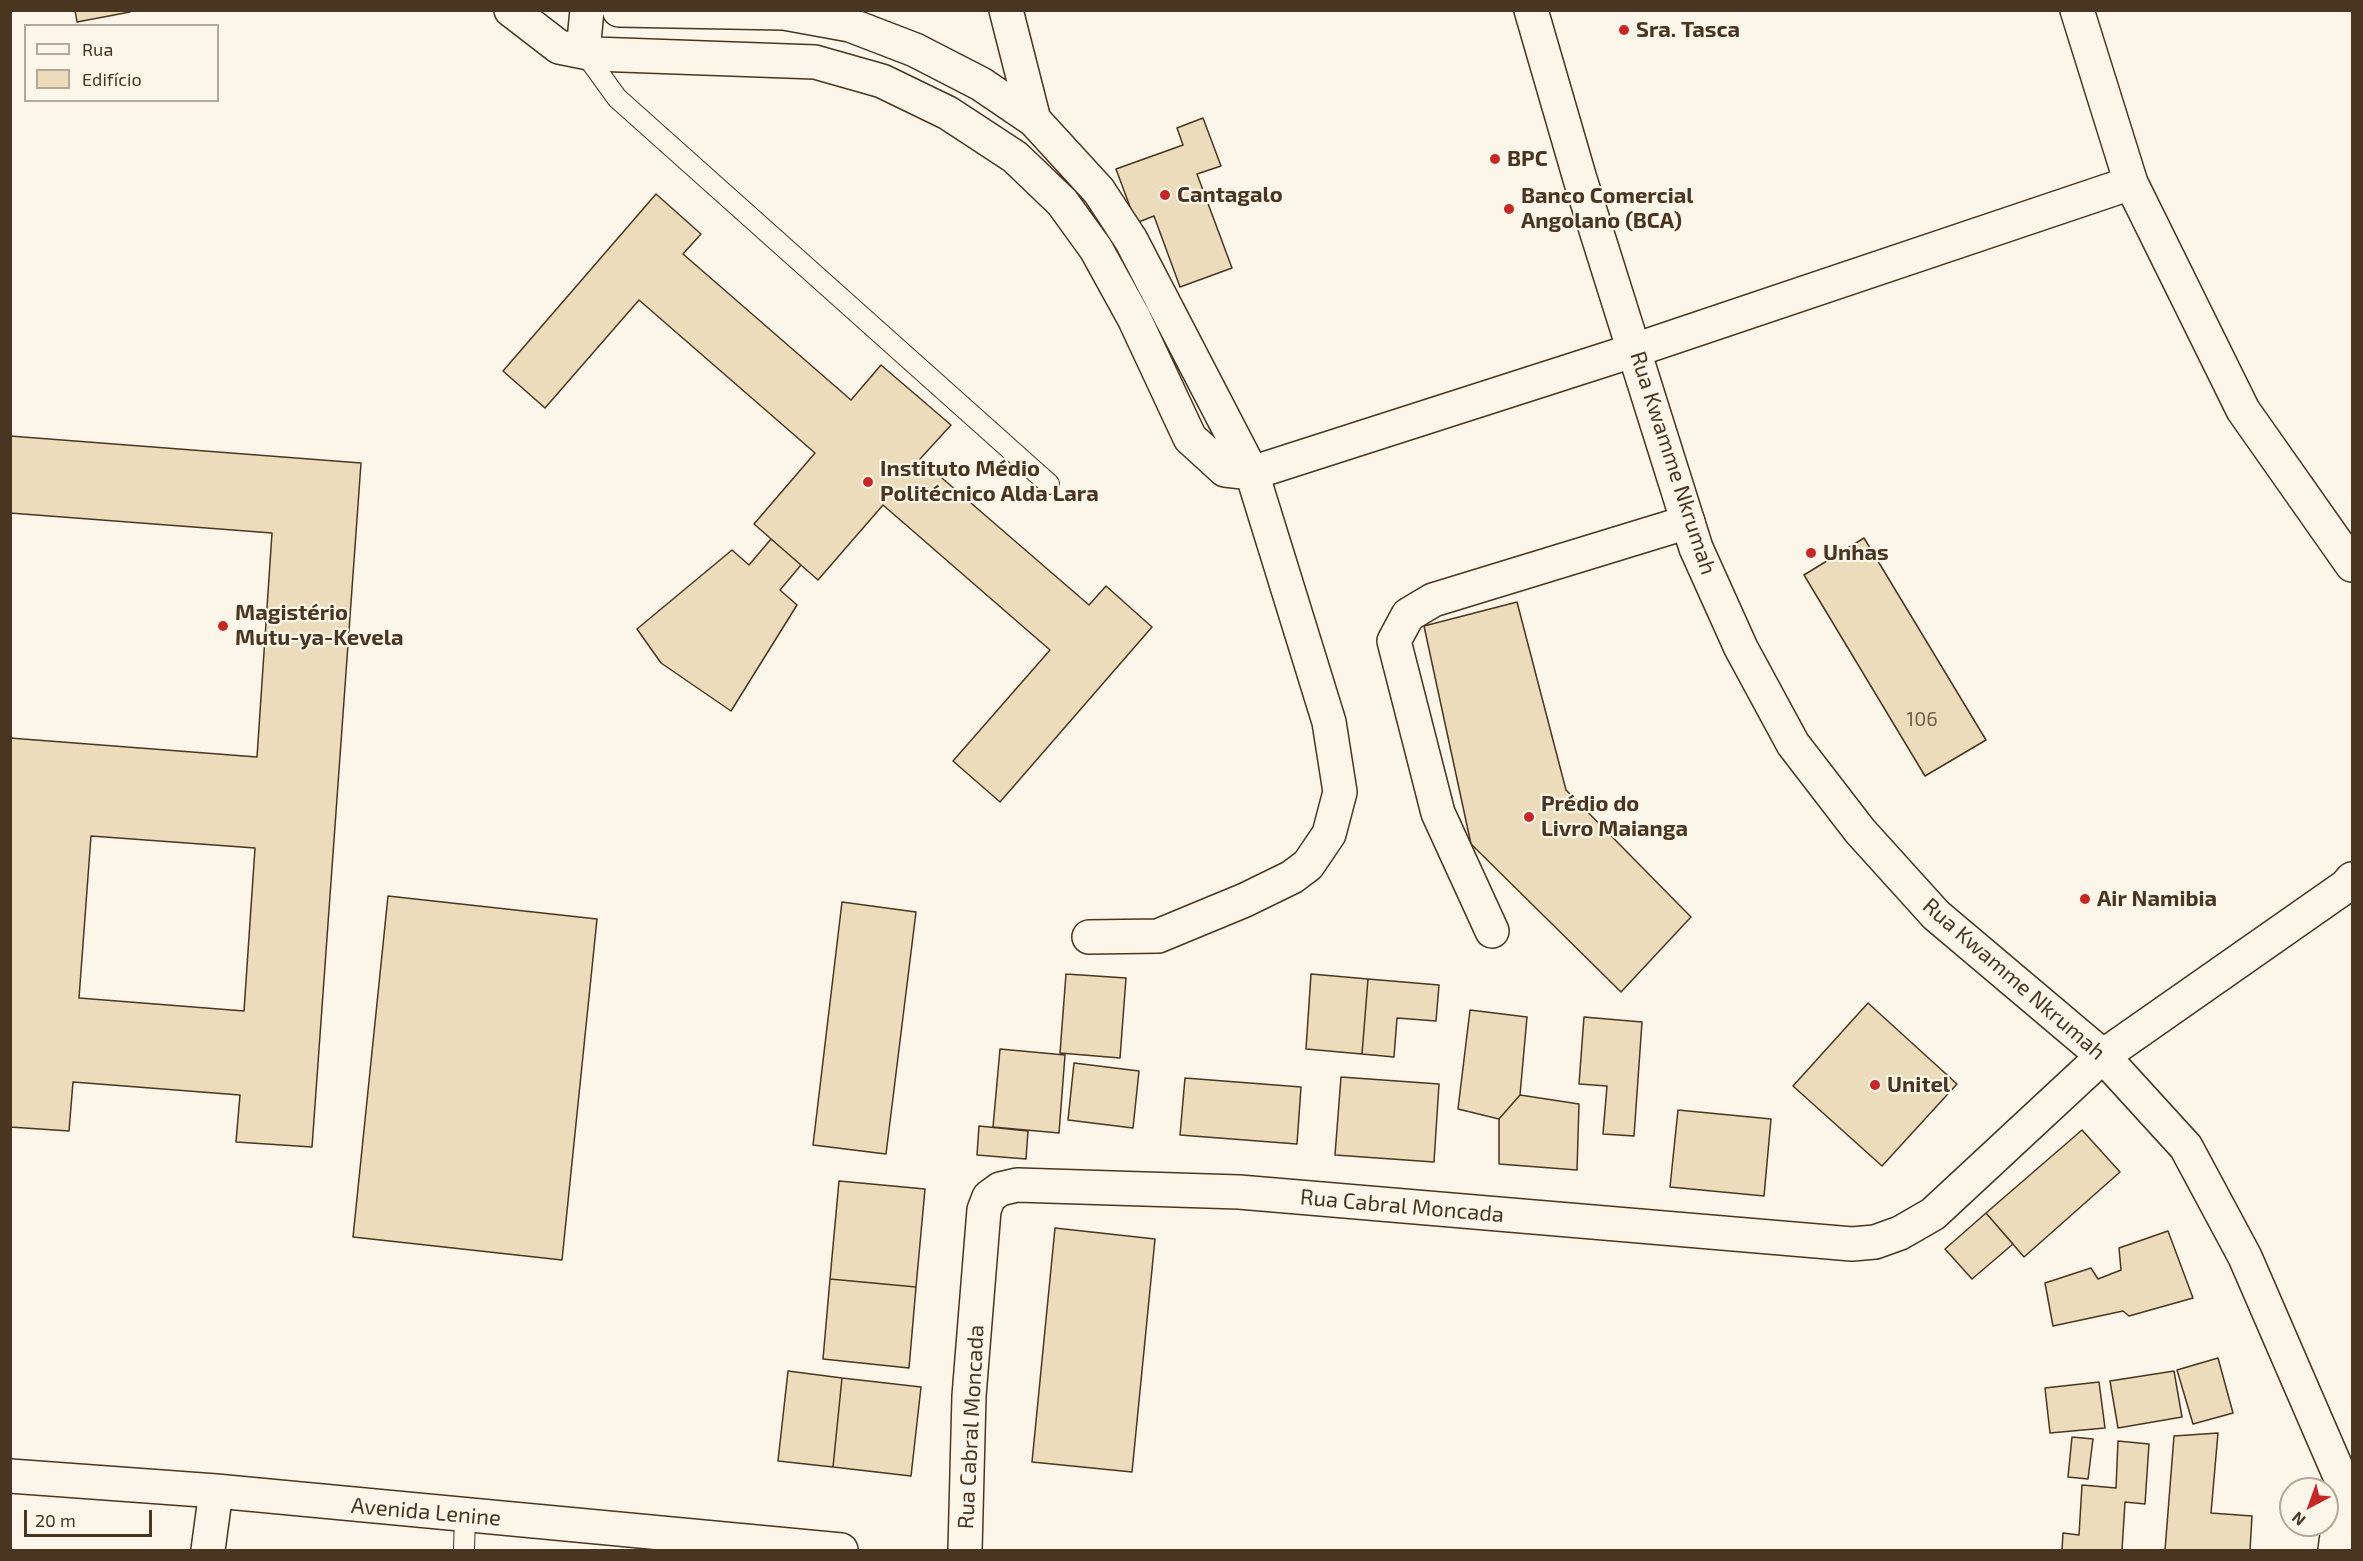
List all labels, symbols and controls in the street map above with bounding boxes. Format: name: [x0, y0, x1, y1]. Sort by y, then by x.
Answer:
place label: Sra. Tasca: [1636, 17, 1740, 43]
marker: Sra. Tasca: [1617, 23, 1631, 37]
legend: [24, 24, 219, 102]
text: Rua: [82, 38, 113, 60]
text: Edifício: [82, 68, 142, 90]
place label: BPC: [1507, 146, 1548, 172]
marker: BPC: [1488, 152, 1502, 166]
place label: Cantagalo: [1177, 182, 1283, 208]
place label: Banco Comercial Angolano (BCA): [1521, 183, 1694, 234]
marker: Cantagalo: [1158, 188, 1172, 202]
marker: Banco Comercial Angolano (BCA): [1502, 202, 1516, 216]
street label: Rua Kwamme Nkrumah: [1624, 348, 1722, 578]
place label: Instituto Médio Politécnico Alda Lara: [880, 456, 1099, 508]
marker: Instituto Médio Politécnico Alda Lara: [861, 475, 875, 489]
place label: Unhas: [1823, 540, 1889, 566]
marker: Unhas: [1804, 546, 1818, 560]
place label: Magistério Mutu-ya-Kevela: [235, 600, 403, 652]
marker: Magistério Mutu-ya-Kevela: [216, 619, 230, 633]
house number: 106: [1906, 707, 1938, 731]
place label: Prédio do Livro Maianga: [1541, 791, 1688, 842]
marker: Prédio do Livro Maianga: [1522, 810, 1536, 824]
place label: Air Namibia: [2097, 886, 2217, 912]
marker: Air Namibia: [2078, 892, 2092, 906]
street label: Rua Kwamme Nkrumah: [1917, 893, 2111, 1065]
place label: Unitel: [1887, 1072, 1950, 1098]
marker: Unitel: [1868, 1078, 1882, 1092]
street label: Rua Cabral Moncada: [1299, 1184, 1505, 1228]
street label: Rua Cabral Moncada: [952, 1324, 990, 1530]
north arrow: [2279, 1477, 2339, 1537]
street label: Avenida Lenine: [350, 1492, 502, 1532]
scale bar: [27, 1498, 154, 1536]
text: N: [2288, 1508, 2309, 1530]
text: 20 m: [35, 1509, 76, 1531]

